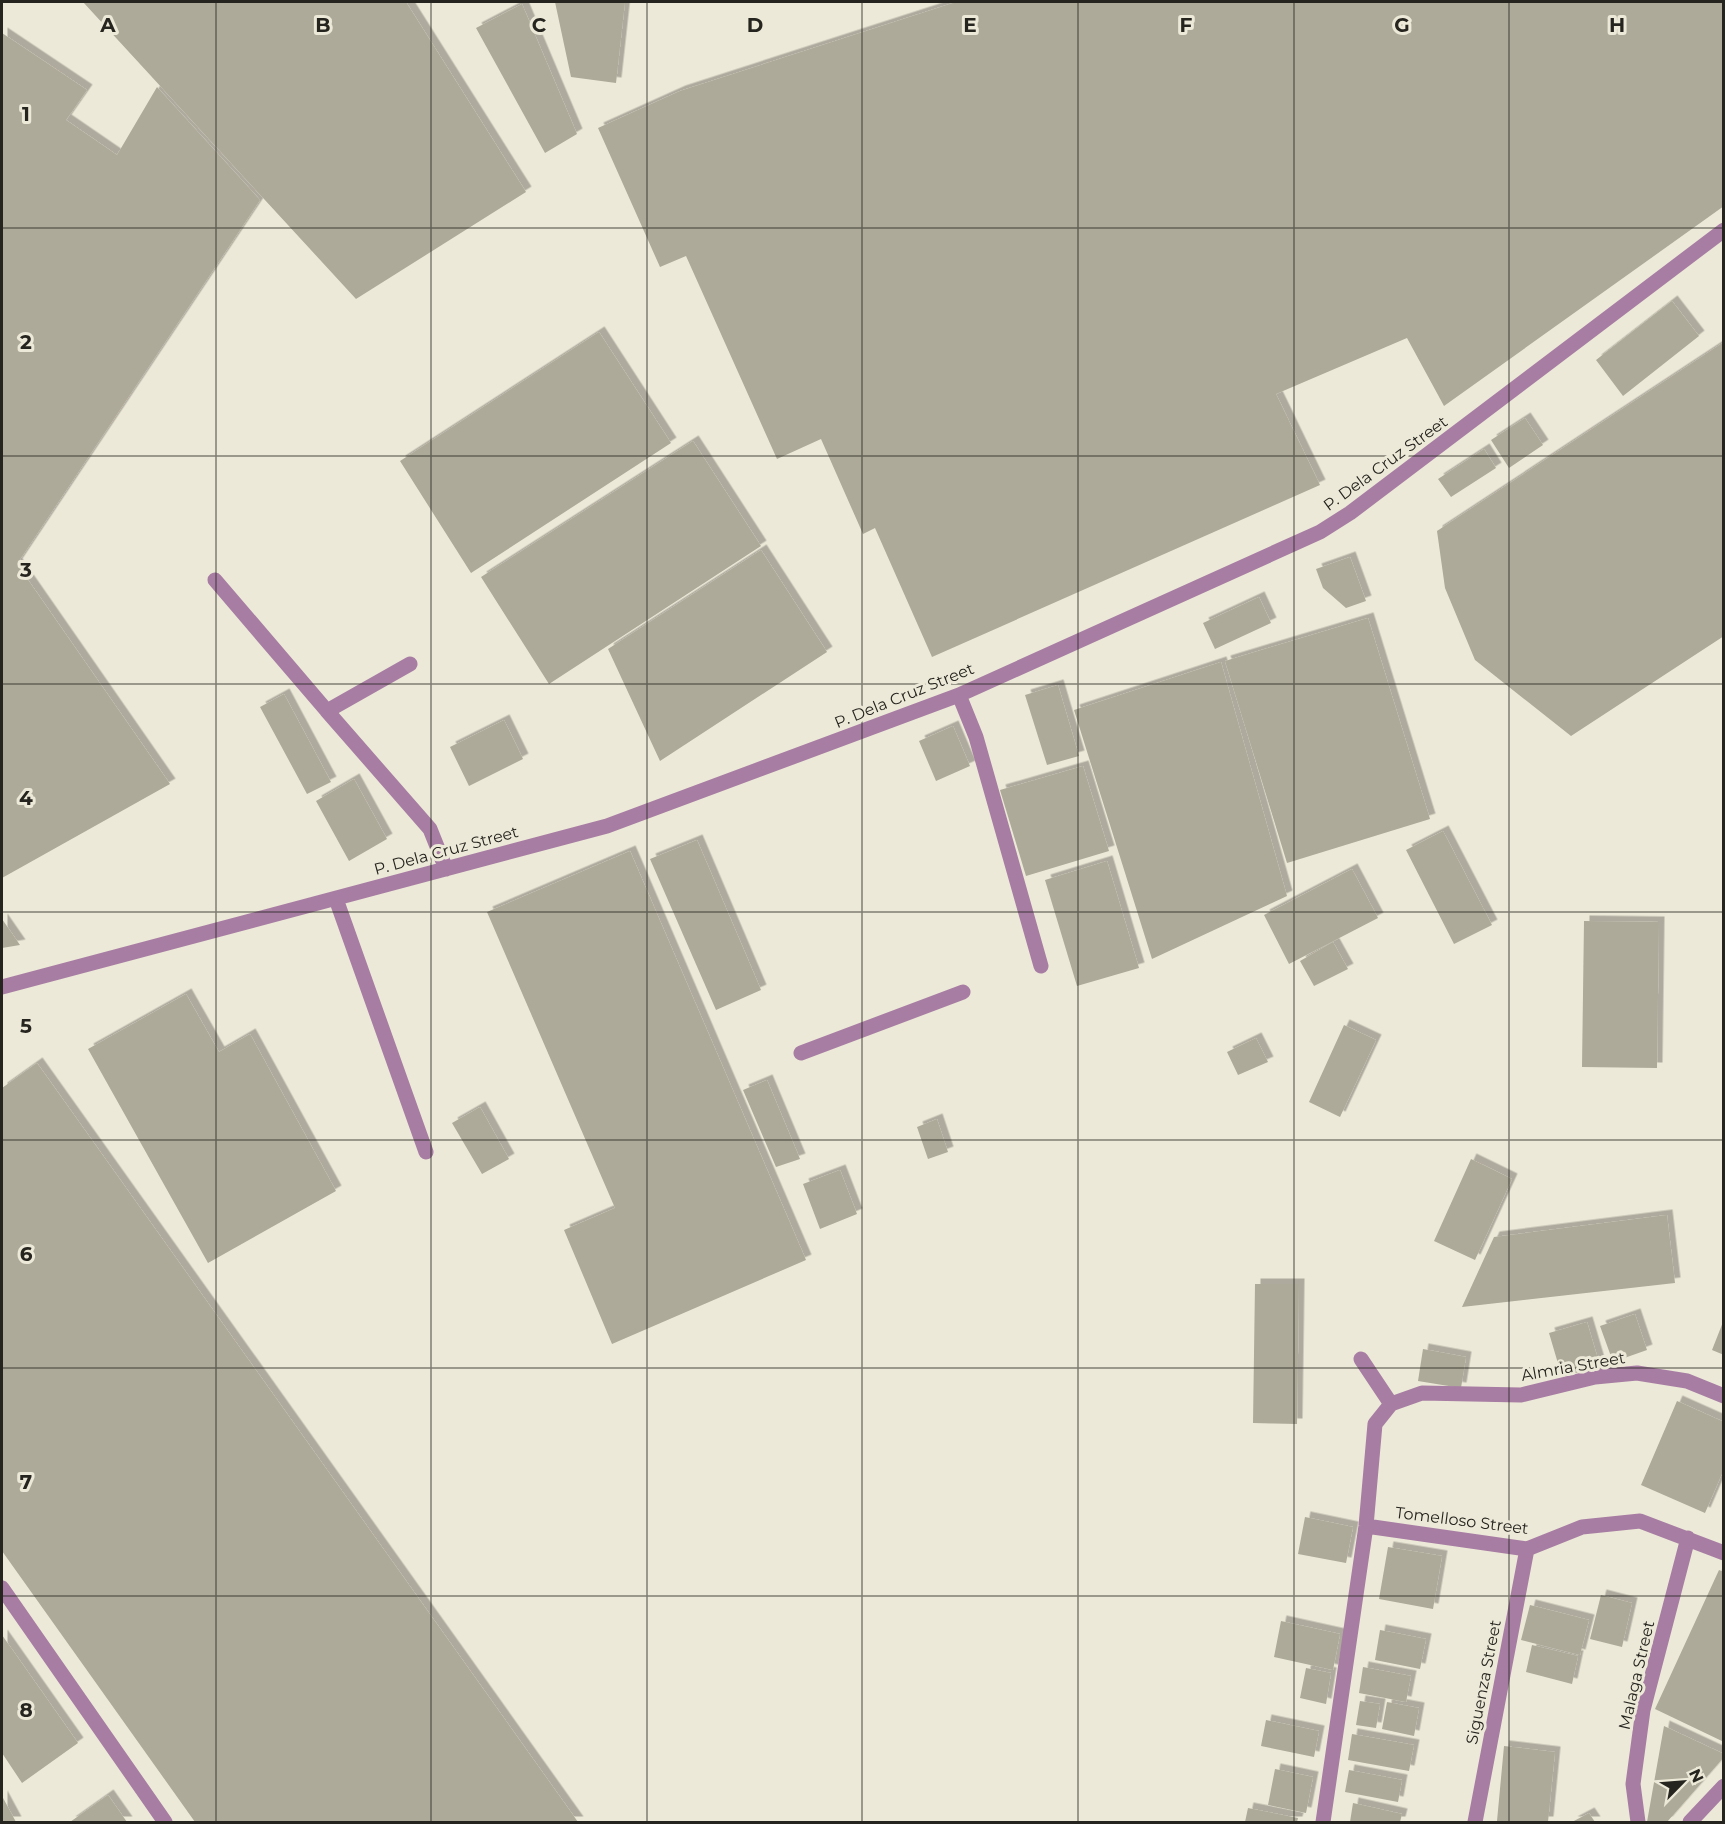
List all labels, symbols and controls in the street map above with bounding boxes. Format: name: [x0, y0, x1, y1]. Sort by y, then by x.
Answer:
text: A: [99, 13, 116, 37]
text: B: [315, 13, 331, 37]
text: C: [532, 13, 547, 37]
text: D: [747, 13, 763, 37]
text: E: [963, 13, 977, 37]
text: F: [1180, 13, 1193, 37]
text: G: [1394, 13, 1410, 37]
text: H: [1609, 13, 1625, 37]
text: 1: [22, 102, 30, 126]
text: 2: [20, 330, 32, 354]
street label: P. Dela Cruz Street: [1320, 412, 1451, 515]
text: 3: [19, 558, 32, 582]
street label: P. Dela Cruz Street: [832, 659, 977, 732]
text: 4: [19, 786, 33, 810]
street label: P. Dela Cruz Street: [372, 822, 521, 879]
text: 5: [20, 1014, 32, 1038]
text: 6: [20, 1242, 33, 1266]
street label: Almria Street: [1520, 1348, 1627, 1385]
text: 7: [20, 1470, 32, 1494]
street label: Tomelloso Street: [1394, 1503, 1530, 1538]
street label: Siguenza Street: [1462, 1618, 1505, 1746]
street label: Malaga Street: [1615, 1618, 1658, 1732]
text: 8: [19, 1698, 33, 1722]
north arrow: [1653, 1752, 1713, 1812]
text: N: [1685, 1766, 1707, 1786]

